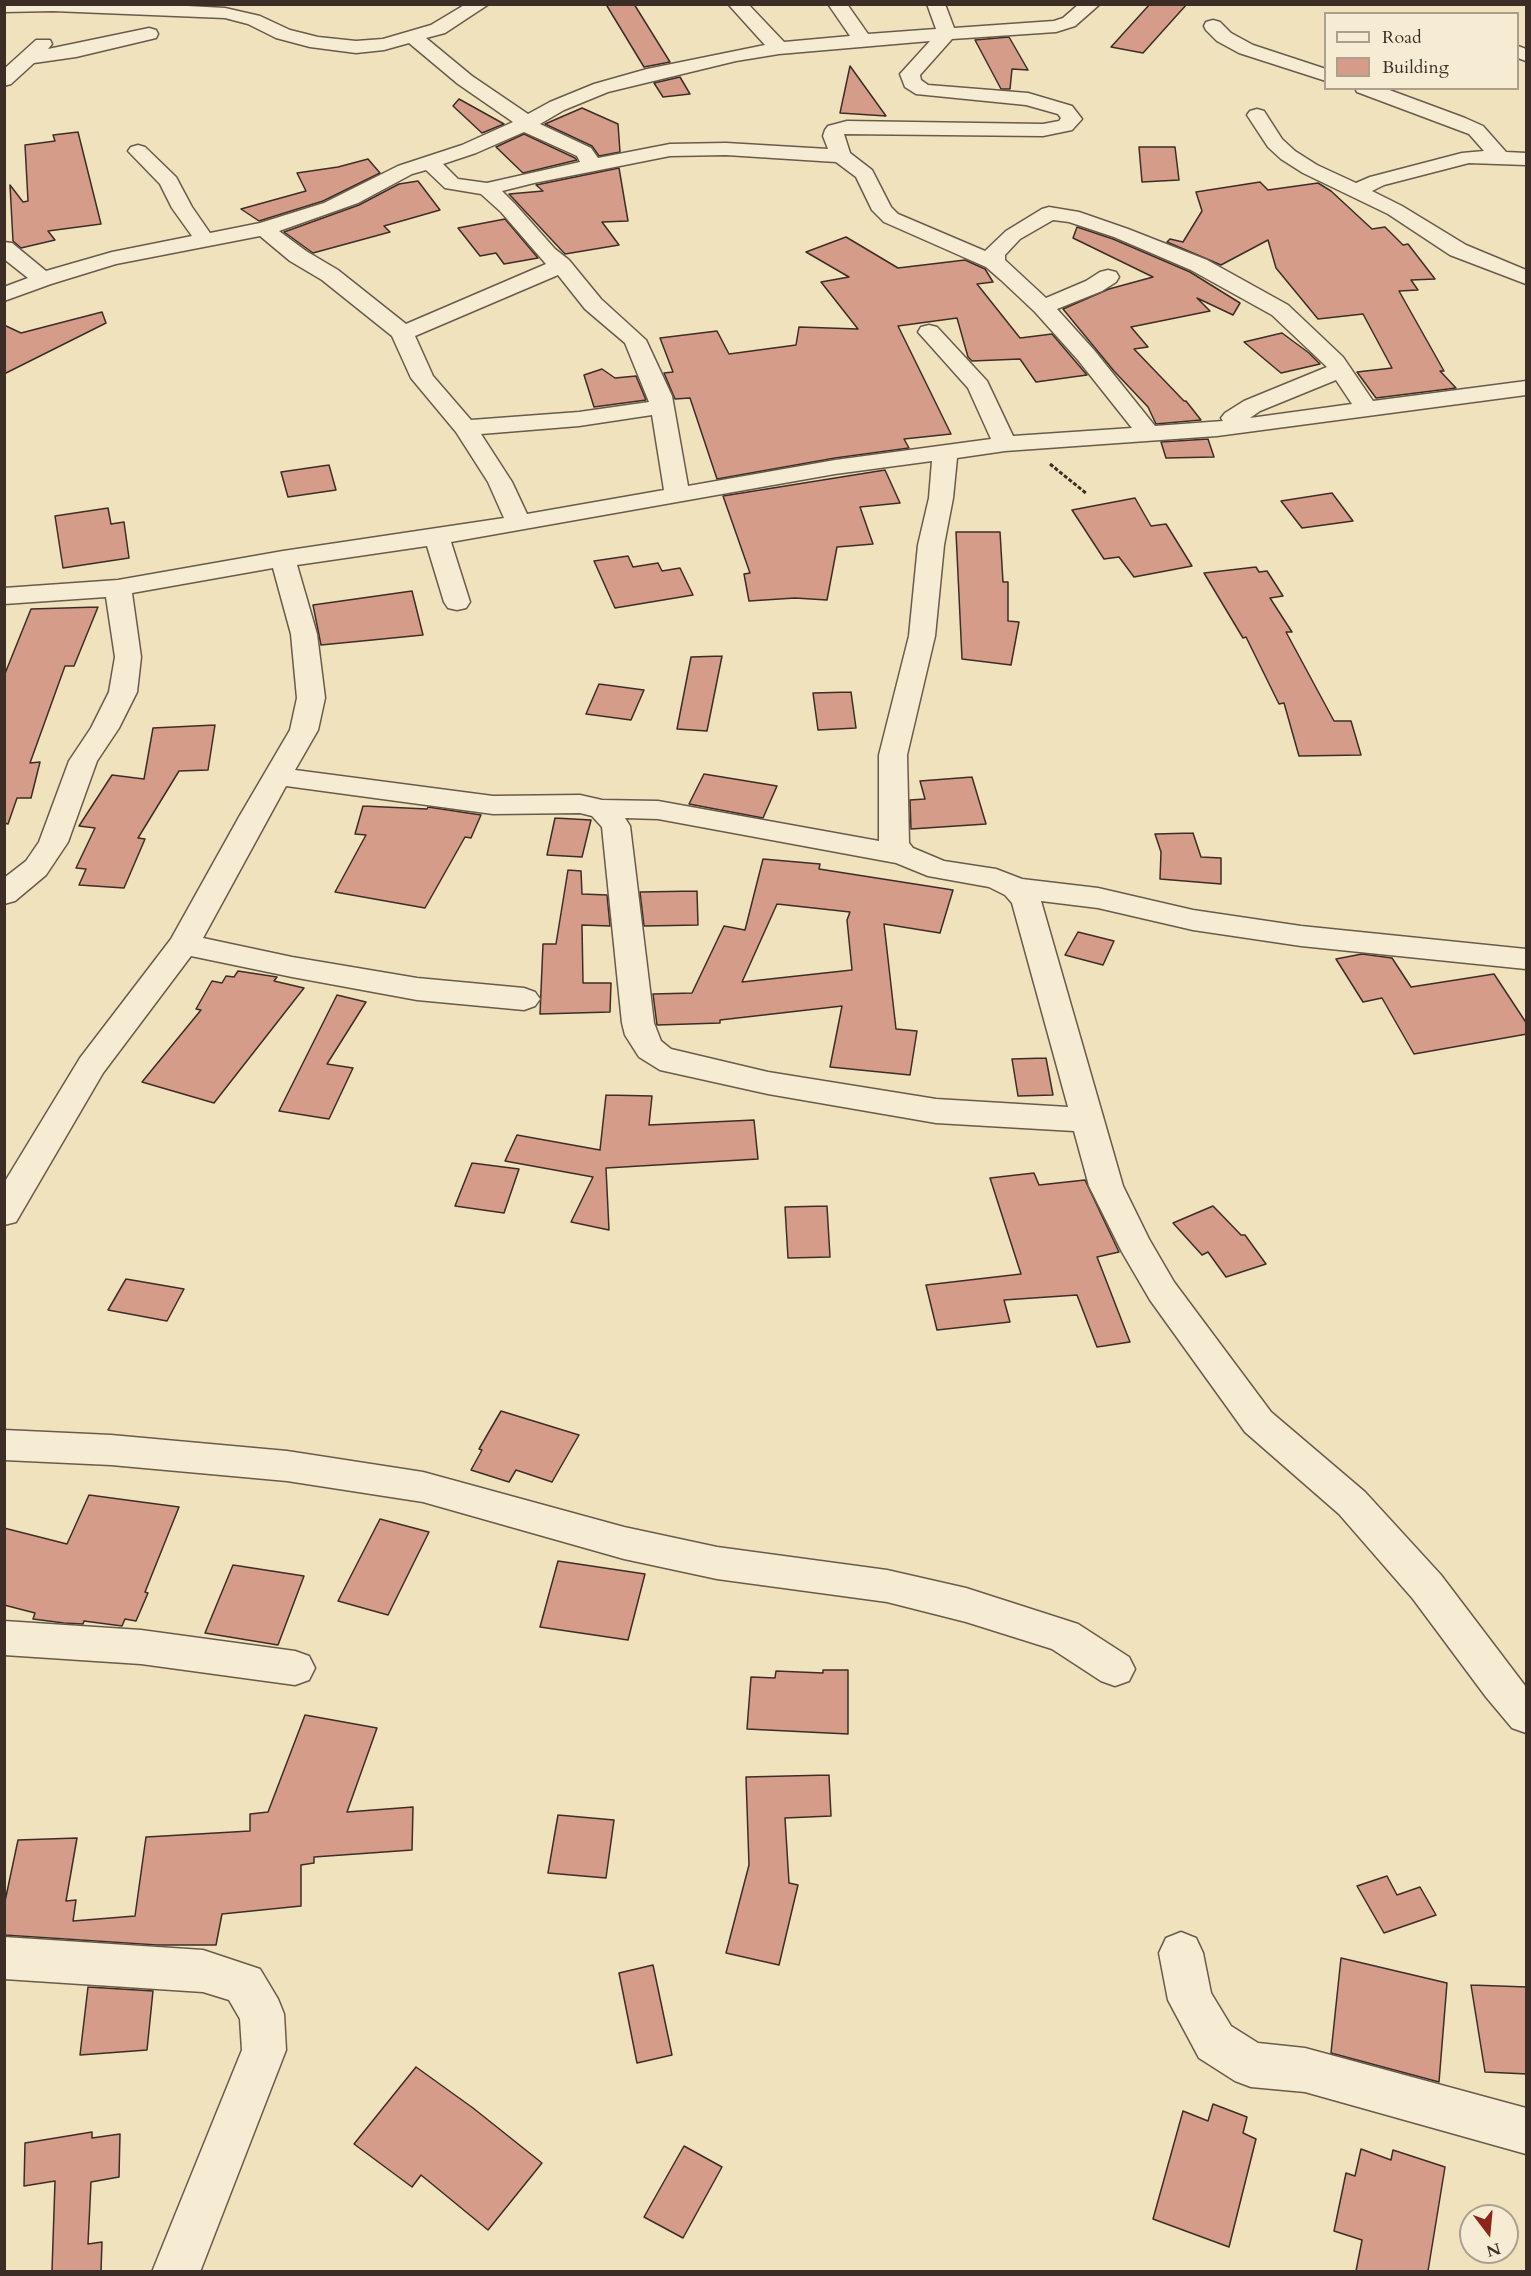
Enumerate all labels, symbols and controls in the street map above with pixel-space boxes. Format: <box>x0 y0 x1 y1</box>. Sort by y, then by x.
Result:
legend <box>1324 12 1519 90</box>
text: Road <box>1382 25 1422 50</box>
text: Building <box>1382 55 1449 80</box>
north arrow <box>1459 2204 1519 2264</box>
text: N <box>1484 2237 1503 2262</box>

